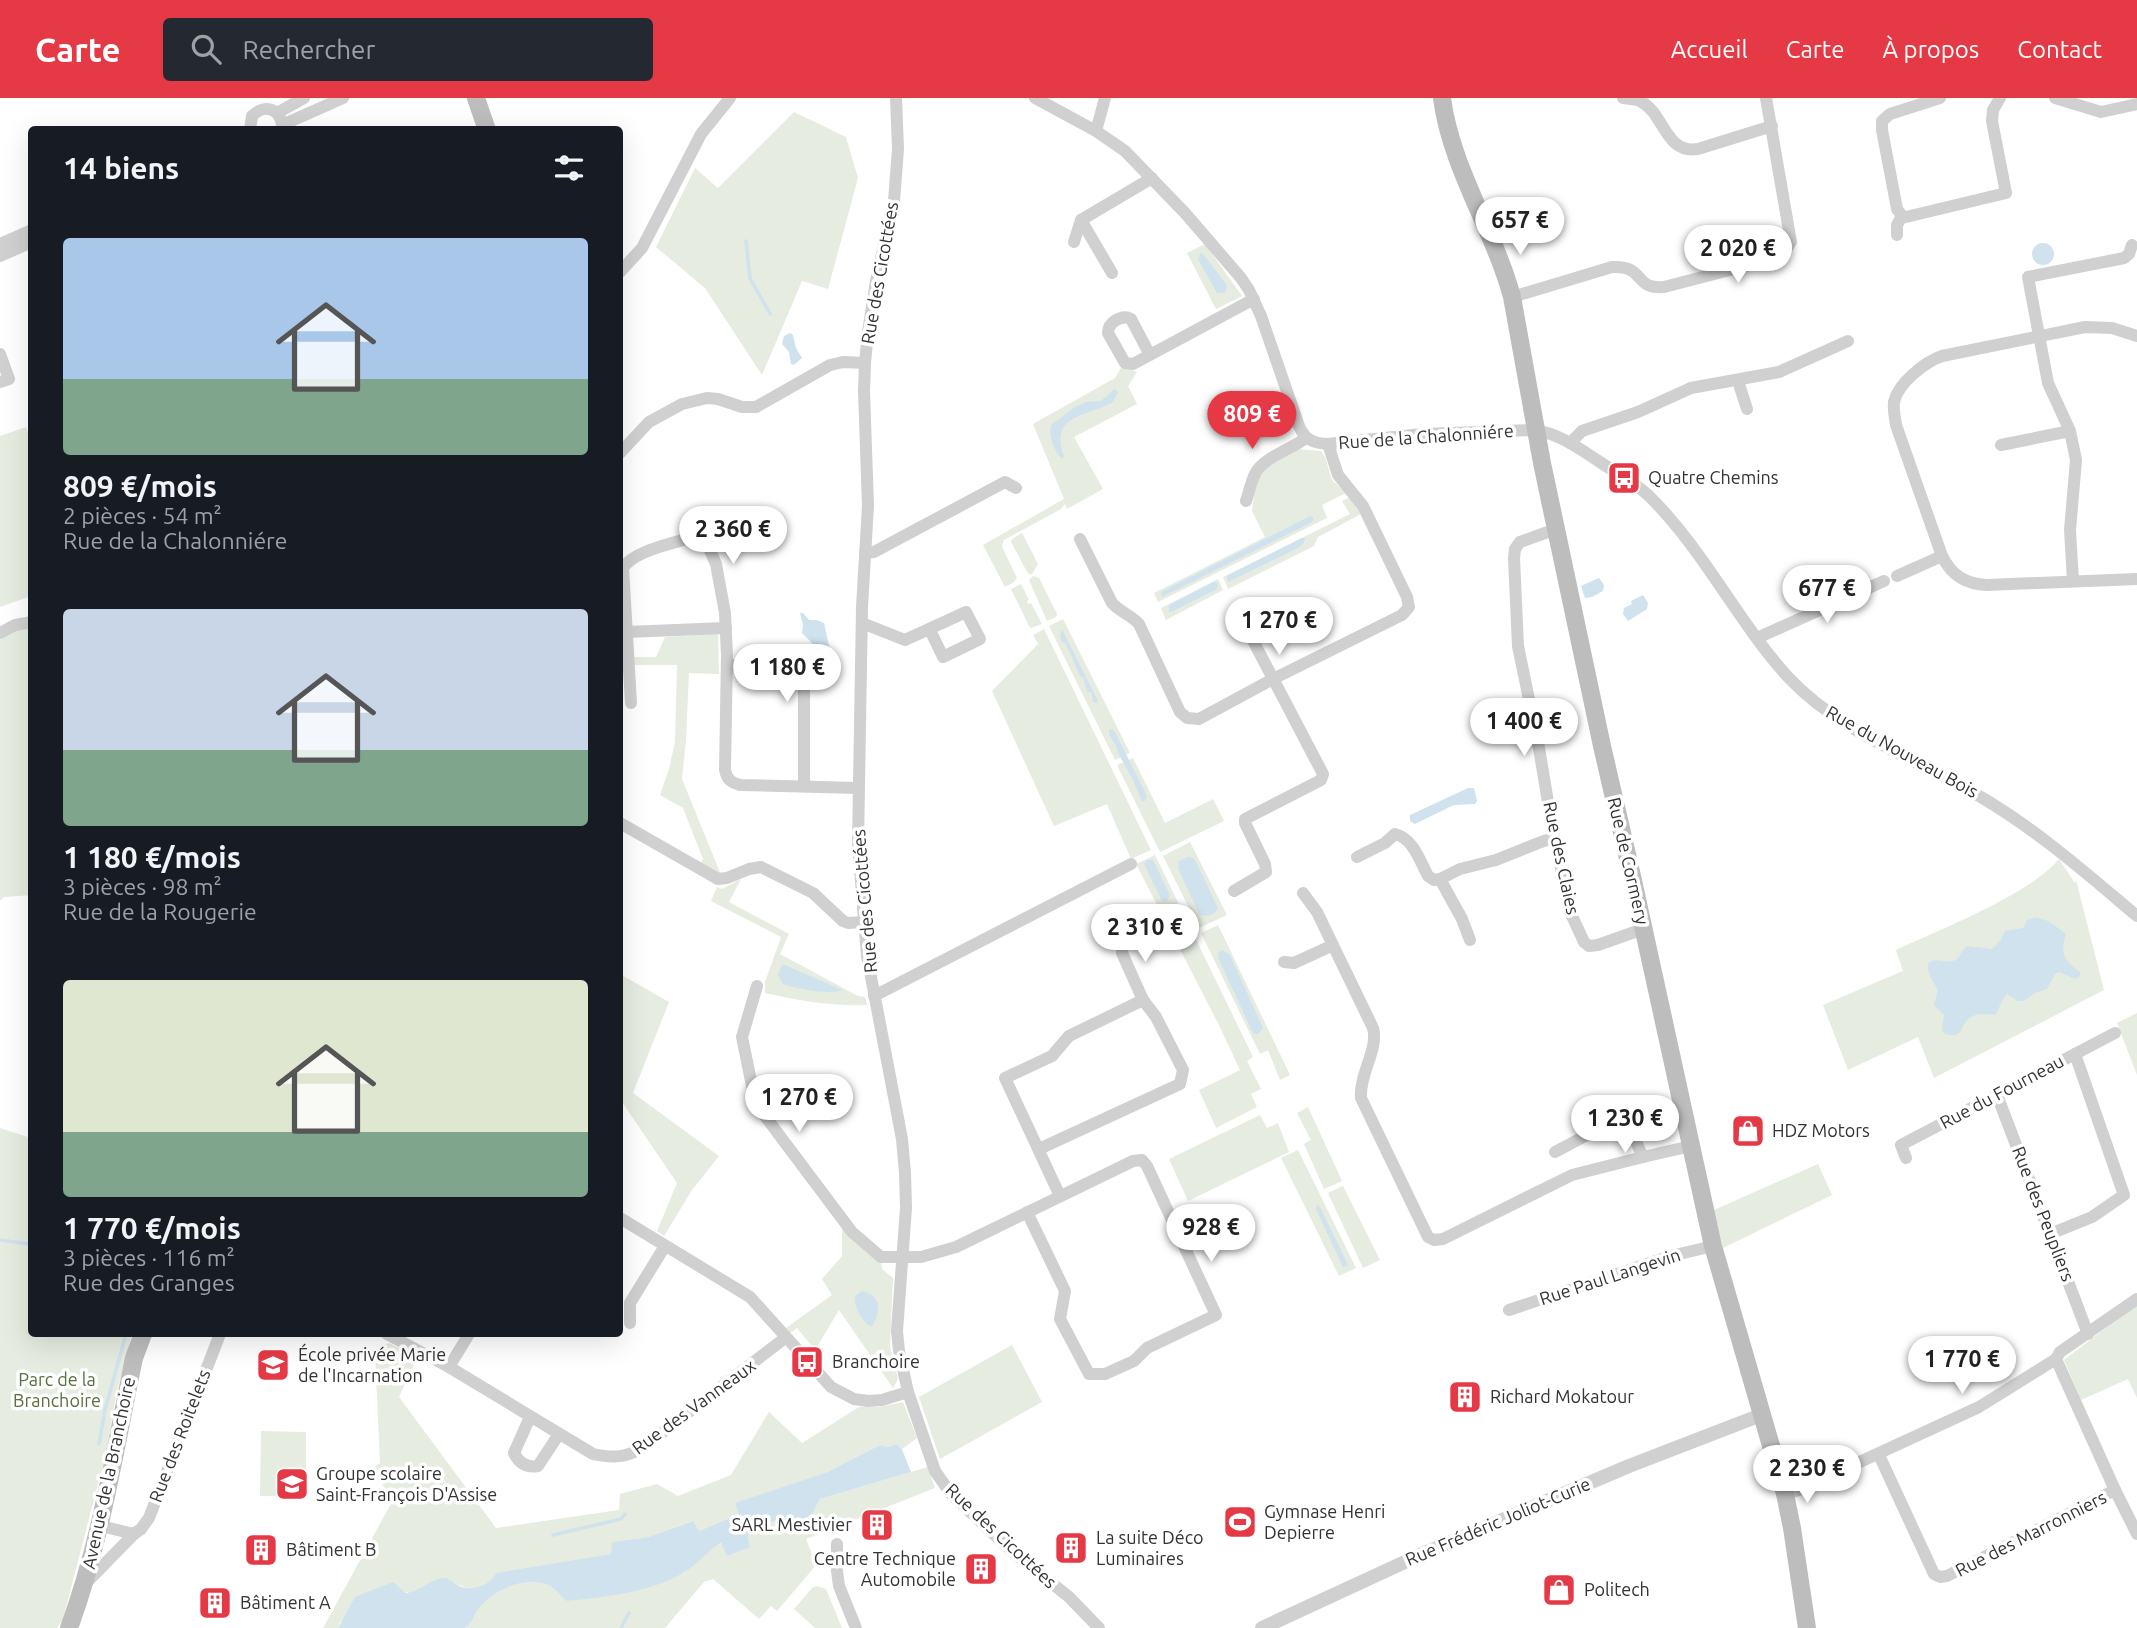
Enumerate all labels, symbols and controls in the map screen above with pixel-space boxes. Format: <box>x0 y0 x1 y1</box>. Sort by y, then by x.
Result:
search box <box>163 18 653 81</box>
icon: search <box>187 30 225 68</box>
text: Carte <box>35 31 121 68</box>
text: Rechercher <box>243 35 375 64</box>
text: Accueil <box>1671 36 1748 63</box>
text: Carte <box>1786 36 1845 63</box>
text: À propos <box>1883 36 1979 63</box>
text: Contact <box>2017 36 2102 63</box>
icon: filters <box>550 149 588 187</box>
text: 14 biens <box>63 151 179 185</box>
pin: 657 € <box>1471 198 1569 257</box>
street label: Rue des Cicottées <box>857 200 901 345</box>
text: 657 € <box>1491 207 1549 232</box>
pin: 2 020 € <box>1673 226 1803 285</box>
text: 2 020 € <box>1700 235 1776 260</box>
icon: home <box>263 284 389 410</box>
pin: 809 € <box>1203 392 1301 451</box>
text: 809 € <box>1223 401 1281 426</box>
street label: Rue de la Chalonniére <box>1338 420 1514 452</box>
bus stop icon: Quatre Chemins <box>1605 459 1643 497</box>
place label: Quatre Chemins <box>1648 467 1779 488</box>
text: 809 €/mois <box>63 469 217 503</box>
text: 2 pièces · 54 m² <box>63 503 222 528</box>
pin: 2 360 € <box>668 506 798 566</box>
text: 2 360 € <box>695 516 771 541</box>
text: Rue de la Chalonniére <box>63 528 287 553</box>
pin: 677 € <box>1778 566 1876 625</box>
text: 677 € <box>1798 575 1856 600</box>
pin: 1 270 € <box>1214 598 1344 657</box>
text: 1 270 € <box>1241 607 1317 632</box>
pin: 1 180 € <box>722 644 852 704</box>
text: 1 180 € <box>749 654 825 679</box>
icon: home <box>263 655 389 781</box>
pin: 1 400 € <box>1459 698 1589 758</box>
street label: Rue du Nouveau Bois <box>1823 701 1982 801</box>
text: 1 400 € <box>1486 708 1562 733</box>
street label: Rue de Cormery <box>1605 795 1653 927</box>
street label: Rue des Claies <box>1540 799 1584 916</box>
street label: Rue des Cicottées <box>848 828 880 974</box>
text: 1 180 €/mois <box>63 840 241 874</box>
text: 3 pièces · 98 m² <box>63 874 222 899</box>
text: Rue de la Rougerie <box>63 899 257 924</box>
pin: 2 310 € <box>1080 904 1210 964</box>
text: 2 310 € <box>1107 914 1183 939</box>
icon: home <box>263 1026 389 1152</box>
street label: Rue du Fourneau <box>1936 1050 2067 1132</box>
pin: 1 270 € <box>734 1074 864 1134</box>
text: 1 270 € <box>761 1084 837 1109</box>
pin: 1 230 € <box>1560 1096 1690 1155</box>
text: 1 230 € <box>1587 1105 1663 1130</box>
shop icon: HDZ Motors <box>1729 1112 1767 1150</box>
place label: HDZ Motors <box>1772 1120 1870 1140</box>
street label: Rue des Peupliers <box>2009 1143 2079 1284</box>
pin: 928 € <box>1162 1204 1260 1264</box>
text: 1 770 €/mois <box>63 1211 241 1245</box>
text: 928 € <box>1182 1214 1240 1239</box>
street label: Rue Paul Langevin <box>1537 1244 1683 1308</box>
text: 3 pièces · 116 m² <box>63 1245 235 1270</box>
text: Rue des Granges <box>63 1270 235 1295</box>
pin: 1 770 € <box>1897 1336 2027 1396</box>
place label: École privée Marie de l'Incarnation <box>298 1343 446 1385</box>
bus stop icon: Branchoire <box>788 1343 826 1381</box>
school or university icon: École privée Marie de l'Incarnation <box>254 1346 292 1384</box>
text: 1 770 € <box>1924 1346 2000 1371</box>
place label: Branchoire <box>832 1351 920 1371</box>
street label: Rue des Vanneaux <box>628 1355 759 1458</box>
street label: Rue des Roitelets <box>145 1366 214 1505</box>
park label: Parc de la Branchoire <box>13 1369 101 1410</box>
street label: Avenue de la Branchoire <box>78 1375 138 1571</box>
building icon: Richard Mokatour <box>1446 1378 1484 1416</box>
place label: Richard Mokatour <box>1490 1386 1634 1406</box>
pin: 2 230 € <box>1742 1446 1872 1505</box>
text: 2 230 € <box>1769 1455 1845 1480</box>
place label: Groupe scolaire Saint-François D'Assise <box>316 1463 497 1504</box>
school or university icon: Groupe scolaire Saint-François D'Assise <box>273 1465 311 1503</box>
street label: Rue Frédéric Joliot-Curie <box>1402 1473 1593 1569</box>
street label: Rue des Cicottées <box>942 1479 1061 1592</box>
street label: Rue des Marronniers <box>1952 1486 2109 1580</box>
place label: Gymnase Henri Depierre <box>1264 1501 1385 1542</box>
sports icon: Gymnase Henri Depierre <box>1221 1503 1259 1541</box>
building icon: SARL Mestivier <box>858 1506 896 1544</box>
place label: SARL Mestivier <box>732 1514 852 1534</box>
place label: La suite Déco Luminaires <box>1096 1527 1204 1568</box>
building icon: La suite Déco Luminaires <box>1052 1529 1090 1567</box>
building icon: Bâtiment B <box>242 1531 280 1569</box>
place label: Bâtiment B <box>286 1539 377 1559</box>
place label: Centre Technique Automobile <box>814 1548 956 1589</box>
building icon: Centre Technique Automobile <box>962 1550 1000 1588</box>
shop icon: Politech <box>1540 1571 1578 1609</box>
place label: Politech <box>1584 1579 1650 1599</box>
building icon: Bâtiment A <box>196 1584 234 1622</box>
place label: Bâtiment A <box>240 1592 331 1612</box>

